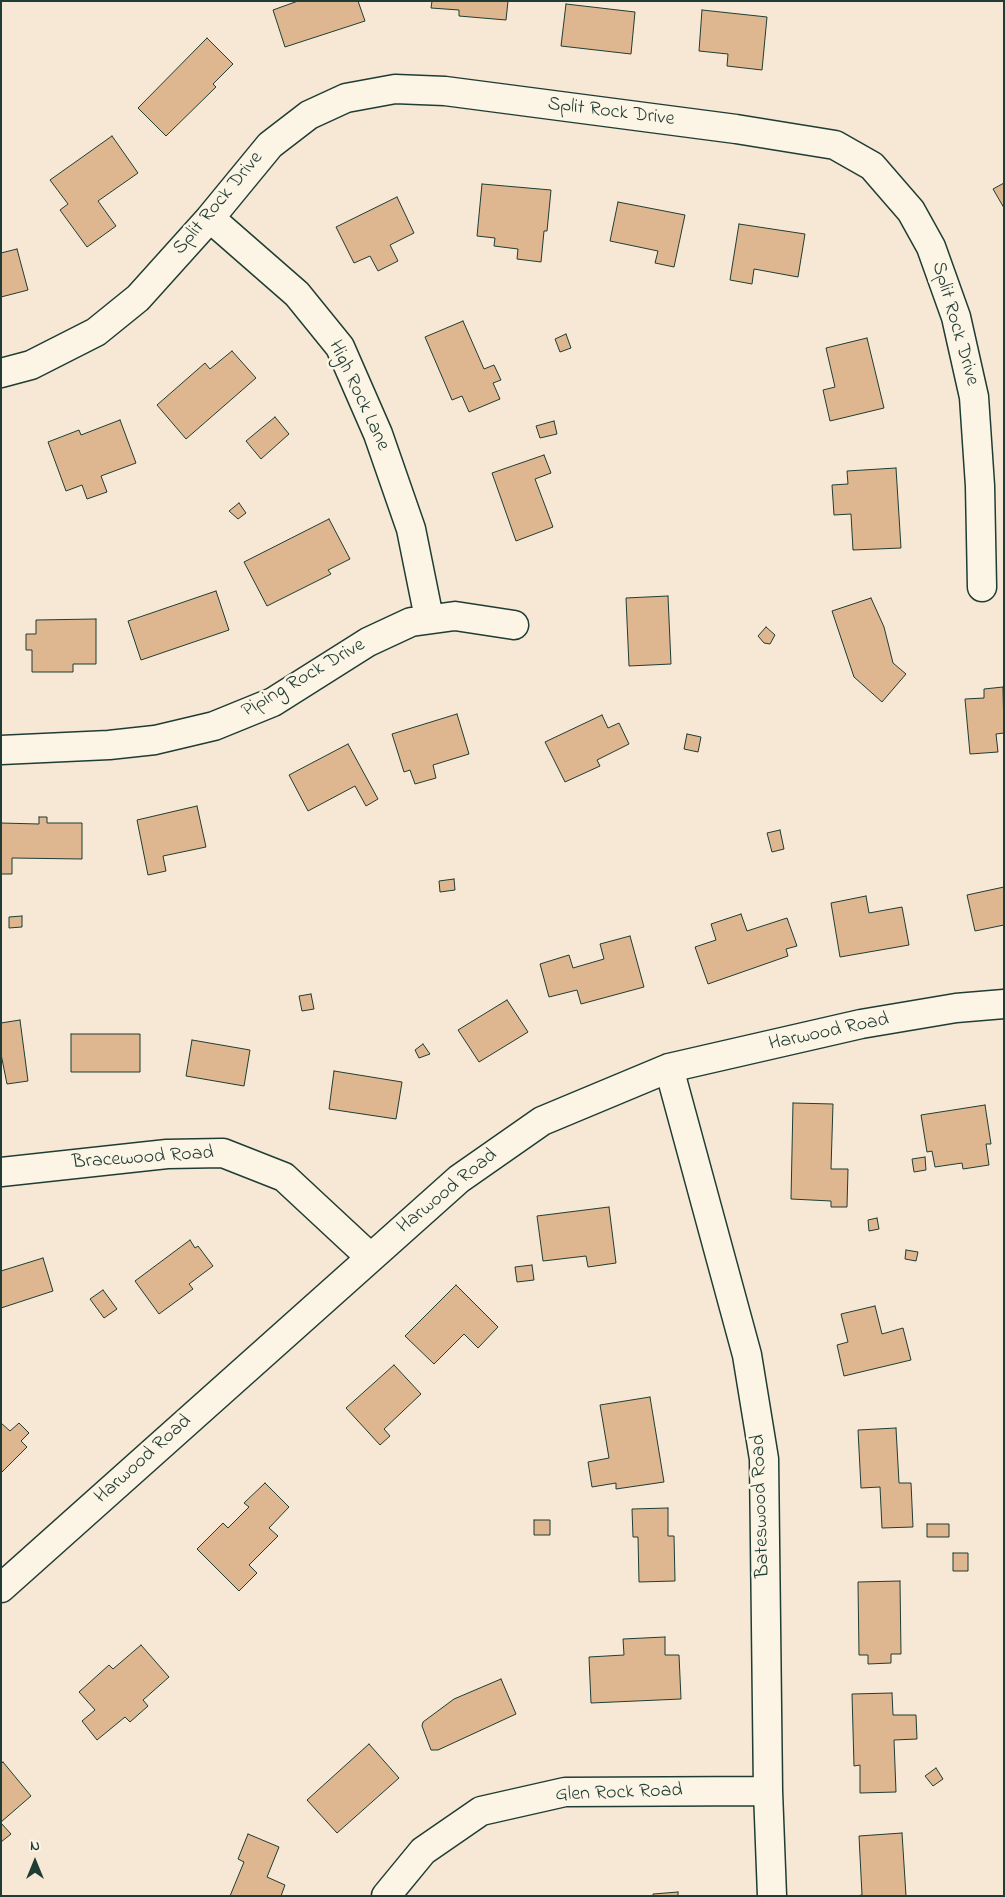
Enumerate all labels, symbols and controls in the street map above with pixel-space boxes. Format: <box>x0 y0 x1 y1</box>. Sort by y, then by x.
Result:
street label: Split Rock Drive <box>546 93 676 133</box>
street label: Split Rock Drive <box>169 147 269 261</box>
street label: Split Rock Drive <box>925 259 983 389</box>
street label: High Rock Lane <box>322 337 394 455</box>
street label: Piping Rock Drive <box>238 634 370 724</box>
street label: Harwood Road <box>767 1009 891 1057</box>
street label: Bracewood Road <box>71 1142 215 1176</box>
street label: Harwood Road <box>393 1144 503 1240</box>
street label: Harwood Road <box>91 1410 197 1510</box>
street label: Bateswood Road <box>748 1434 776 1578</box>
street label: Glen Rock Road <box>555 1780 683 1808</box>
text: N <box>30 1836 40 1857</box>
north arrow <box>10 1837 60 1887</box>

